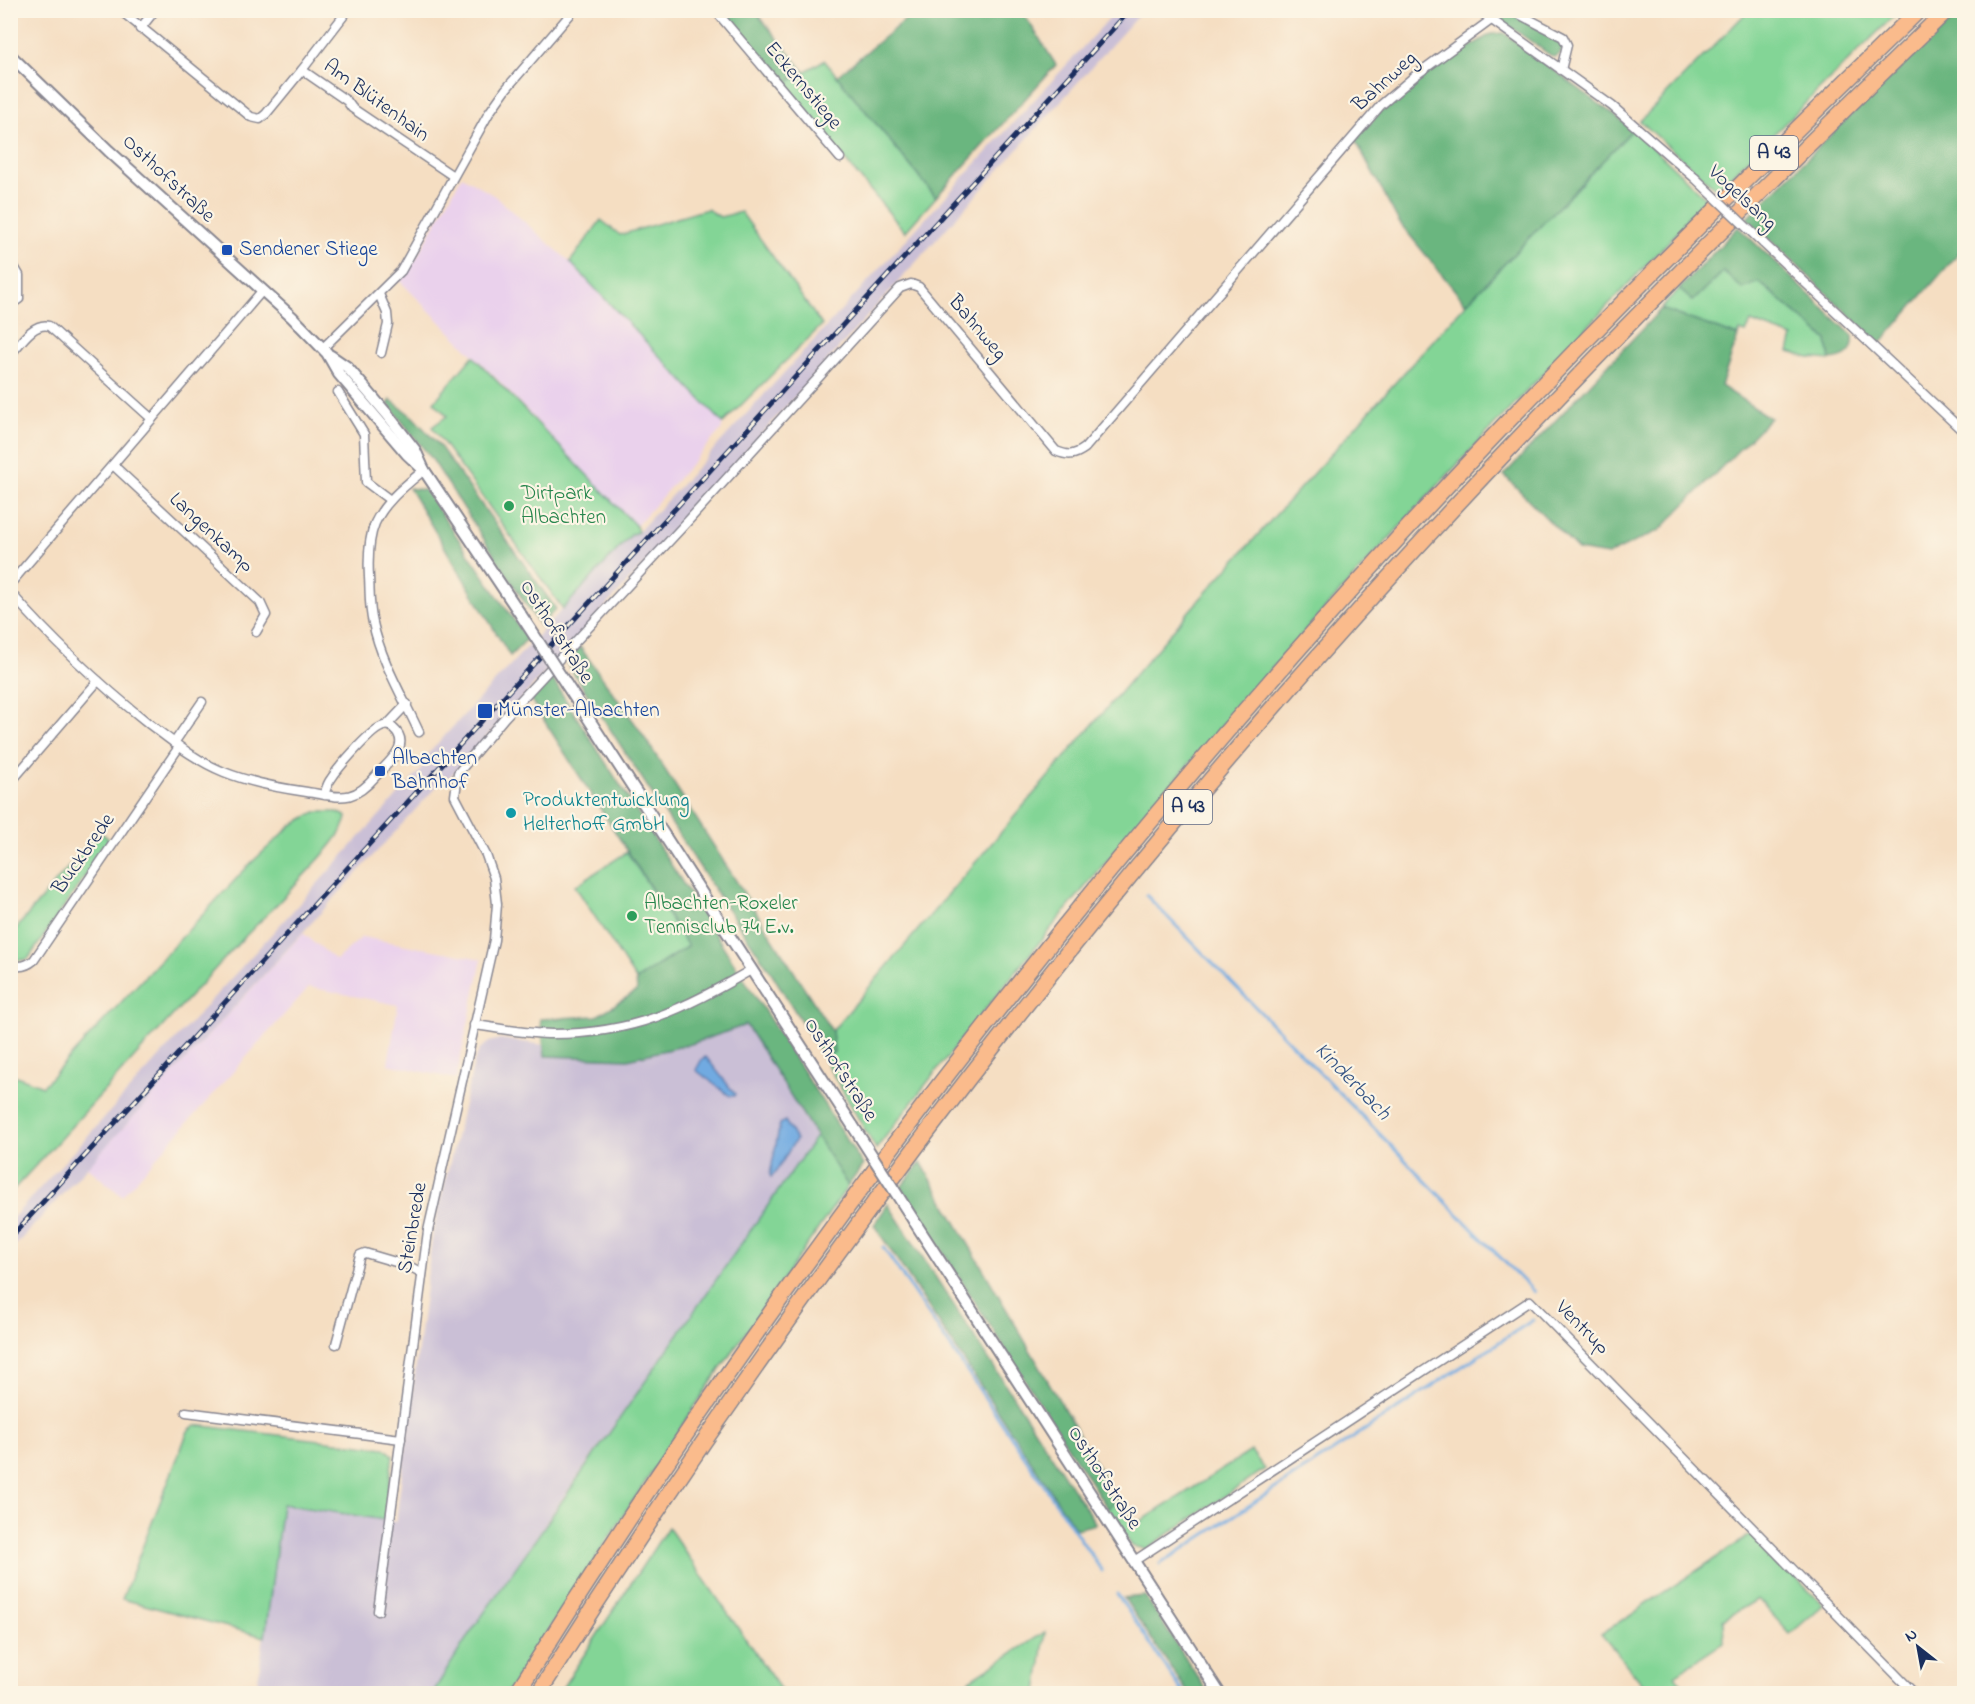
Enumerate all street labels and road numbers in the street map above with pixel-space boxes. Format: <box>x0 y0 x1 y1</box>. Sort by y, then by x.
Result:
street label: Eckernstiege <box>755 35 849 138</box>
street label: Bahnweg <box>1345 45 1426 122</box>
street label: Am Blütenhain <box>317 52 435 150</box>
street label: Osthofstraße <box>115 128 222 231</box>
road number: A 43 <box>1750 136 1798 170</box>
street label: Vogelsang <box>1699 157 1783 239</box>
street label: Bahnweg <box>938 288 1014 369</box>
street label: Langenkamp <box>160 486 260 582</box>
street label: Osthofstraße <box>511 574 601 690</box>
road number: A 43 <box>1164 790 1212 824</box>
street label: Buckbrede <box>45 807 123 901</box>
street label: Osthofstraße <box>795 1012 885 1128</box>
street label: Steinbrede <box>390 1179 436 1276</box>
street label: Ventrup <box>1547 1293 1616 1362</box>
street label: Osthofstraße <box>1059 1420 1149 1536</box>

